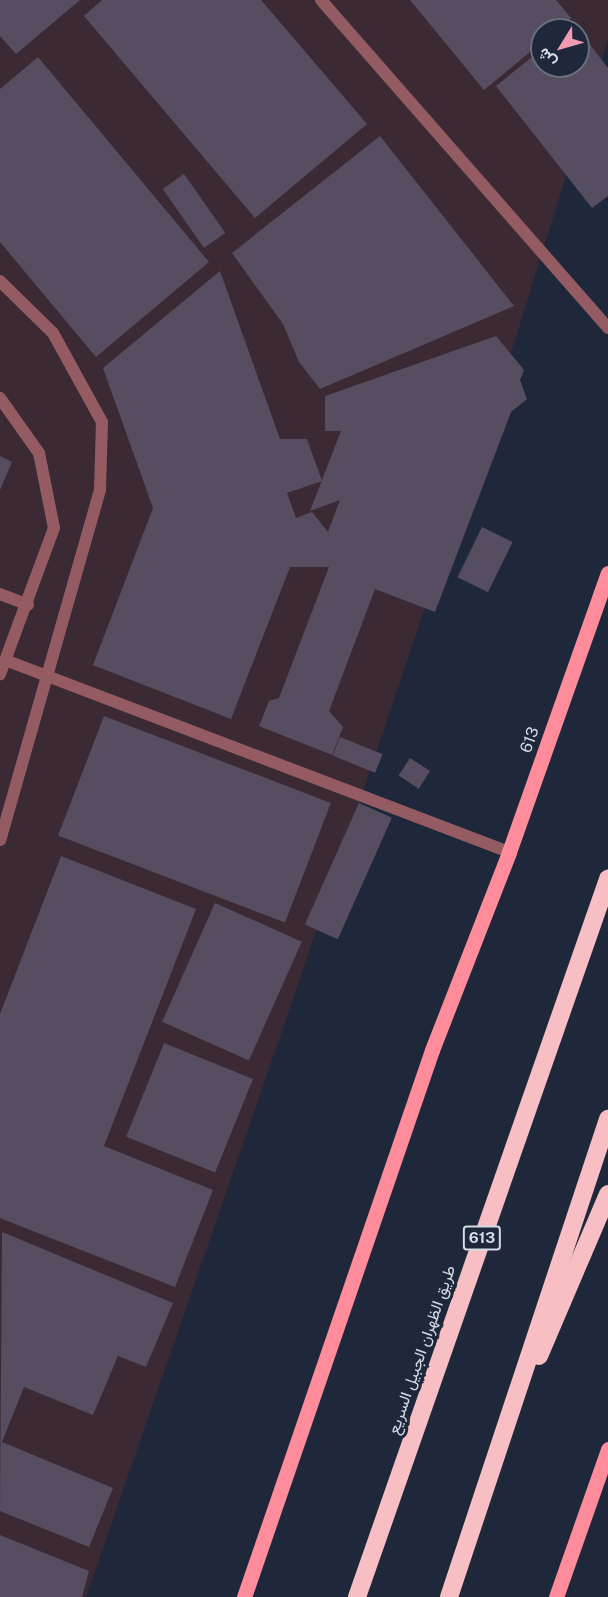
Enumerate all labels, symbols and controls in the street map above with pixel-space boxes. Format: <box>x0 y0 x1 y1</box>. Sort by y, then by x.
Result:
north arrow <box>530 18 590 78</box>
text: ش <box>533 45 560 71</box>
street label: 613 <box>516 724 544 756</box>
road number: 613 <box>462 1226 502 1250</box>
street label: طريق الظهران الجبيل السريع <box>384 1263 460 1437</box>

